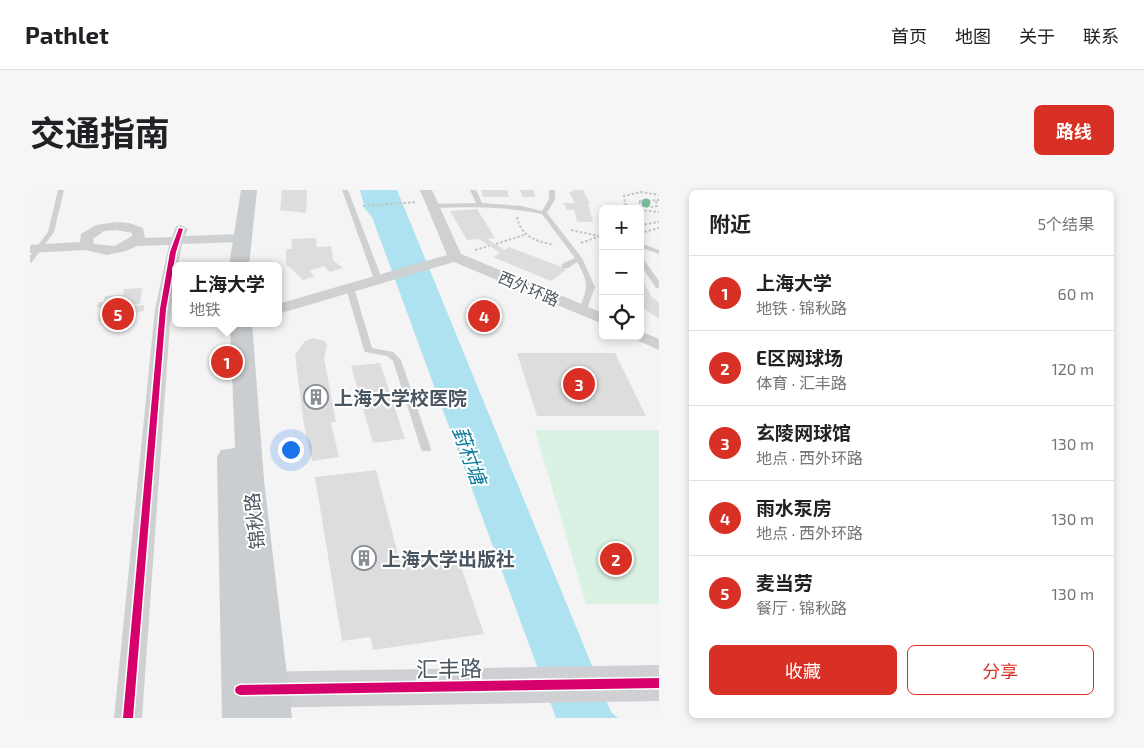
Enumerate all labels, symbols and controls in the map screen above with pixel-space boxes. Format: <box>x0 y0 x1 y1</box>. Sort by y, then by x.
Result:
text: Pathlet <box>25 20 109 49</box>
text: 首页 <box>891 25 927 47</box>
text: 地图 <box>955 25 991 47</box>
text: 关于 <box>1019 25 1055 47</box>
text: 联系 <box>1083 25 1119 47</box>
button: 路线 <box>1034 105 1114 155</box>
text: 交通指南 <box>30 111 170 153</box>
map controls <box>599 205 644 340</box>
button: + <box>599 205 644 250</box>
text: 附近 <box>709 211 751 236</box>
text: 5个结果 <box>1037 214 1094 233</box>
button: − <box>599 250 644 295</box>
popup <box>172 262 282 327</box>
street label: 西外环路 <box>496 267 562 309</box>
text: 上海大学 <box>756 271 832 294</box>
text: 上海大学 <box>189 272 265 295</box>
text: 1 <box>722 284 728 303</box>
text: 60 m <box>1058 284 1094 303</box>
pin: 5 <box>102 295 134 333</box>
button: locate <box>599 295 644 340</box>
pin: 4 <box>468 297 500 335</box>
text: 地铁 · 锦秋路 <box>756 298 847 317</box>
text: 地铁 <box>189 299 221 318</box>
pin: 1 <box>211 343 243 381</box>
text: E区网球场 <box>756 346 843 369</box>
text: 2 <box>720 359 730 378</box>
text: 120 m <box>1051 359 1094 378</box>
pin: 3 <box>563 365 595 403</box>
text: 体育 · 汇丰路 <box>756 373 847 392</box>
building icon: 上海大学校医院 <box>303 384 329 410</box>
place label: 上海大学校医院 <box>334 386 467 409</box>
text: 玄陵网球馆 <box>756 421 851 444</box>
water label: 葑村塘 <box>448 423 493 490</box>
text: 3 <box>720 434 730 453</box>
text: 130 m <box>1052 434 1094 453</box>
your location <box>278 437 304 463</box>
text: 地点 · 西外环路 <box>756 448 863 467</box>
street label: 锦秋路 <box>240 491 268 551</box>
text: 雨水泵房 <box>756 496 832 519</box>
text: 4 <box>720 509 730 528</box>
text: 130 m <box>1052 509 1094 528</box>
text: 地点 · 西外环路 <box>756 523 863 542</box>
pin: 2 <box>600 540 632 578</box>
building icon: 上海大学出版社 <box>351 545 377 571</box>
place label: 上海大学出版社 <box>382 547 515 570</box>
text: 麦当劳 <box>756 571 813 594</box>
text: 5 <box>721 584 729 603</box>
text: 130 m <box>1052 584 1094 603</box>
text: 餐厅 · 锦秋路 <box>756 598 847 617</box>
button: 收藏 <box>709 645 897 695</box>
button: 分享 <box>907 645 1094 695</box>
street label: 汇丰路 <box>416 654 482 682</box>

